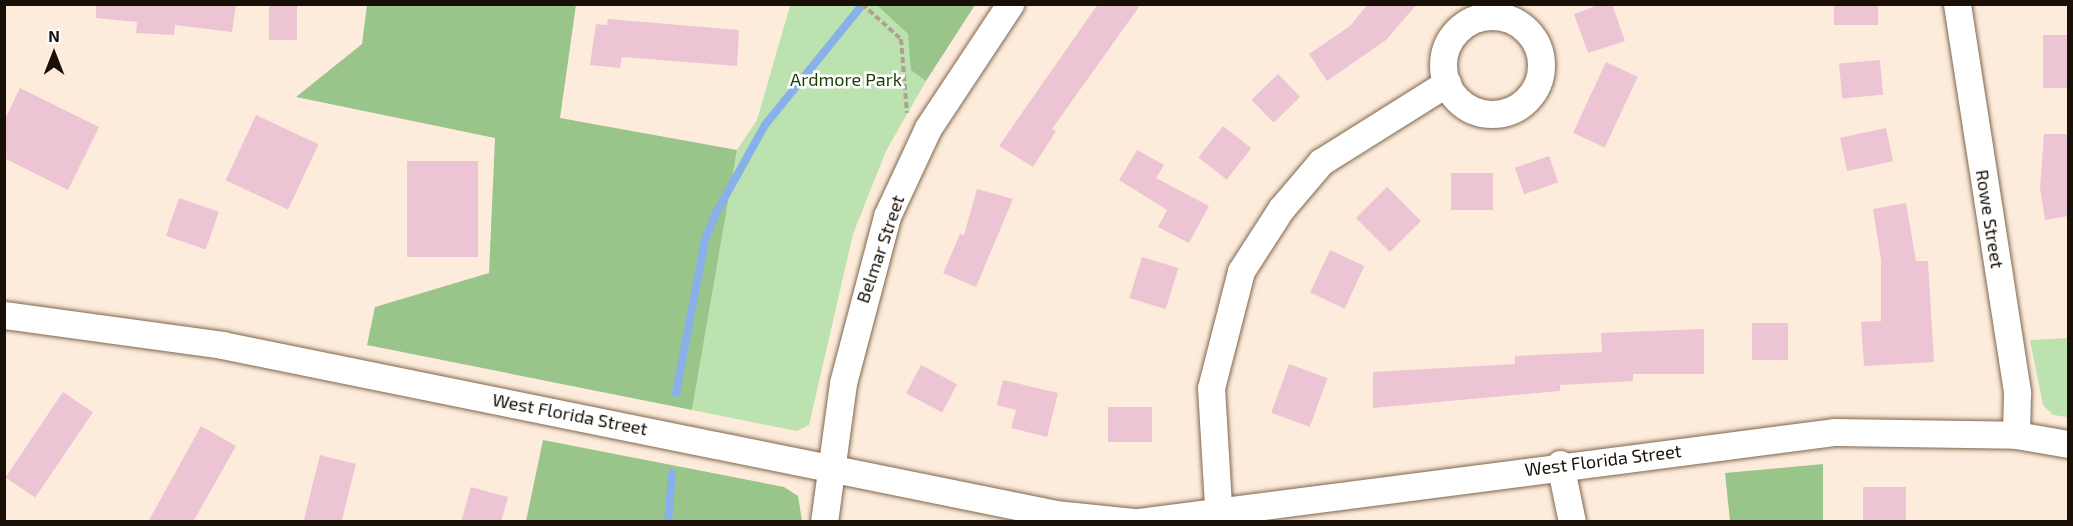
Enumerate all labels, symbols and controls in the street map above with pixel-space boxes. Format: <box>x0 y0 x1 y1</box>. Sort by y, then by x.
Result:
north arrow <box>24 24 84 84</box>
text: N <box>48 26 60 45</box>
park label: Ardmore Park <box>790 68 902 90</box>
street label: Rowe Street <box>1972 168 2008 270</box>
street label: Belmar Street <box>851 192 909 306</box>
street label: West Florida Street <box>491 388 649 440</box>
street label: West Florida Street <box>1523 440 1683 480</box>

